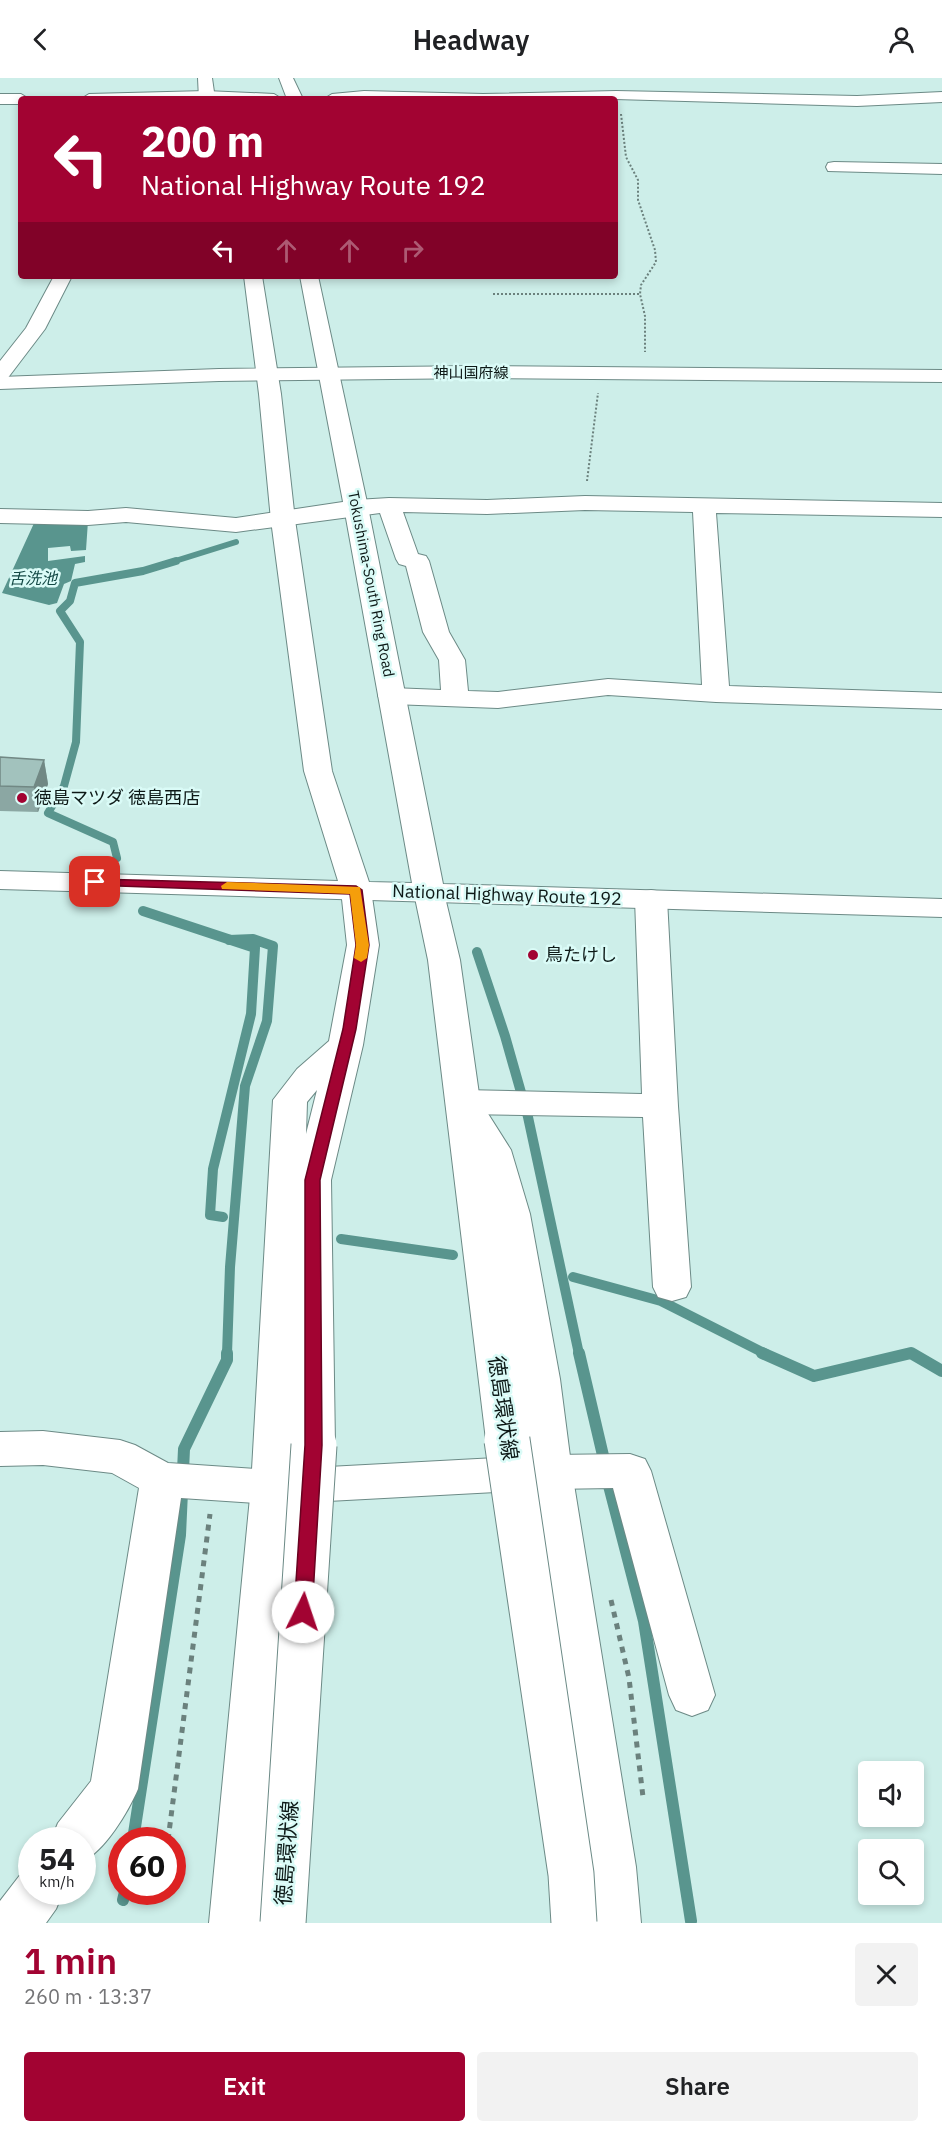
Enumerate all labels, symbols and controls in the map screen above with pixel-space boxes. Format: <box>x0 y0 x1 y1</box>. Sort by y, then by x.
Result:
text: Headway <box>413 22 529 57</box>
icon: back <box>24 23 57 56</box>
icon: person <box>885 23 918 56</box>
text: 200 m <box>141 114 264 169</box>
icon: left <box>42 120 120 198</box>
text: National Highway Route 192 <box>141 167 486 202</box>
icon: left <box>207 234 240 267</box>
icon: ahead <box>270 234 303 267</box>
icon: ahead <box>333 234 366 267</box>
icon: right <box>396 234 429 267</box>
street label: 神山国府線 <box>433 363 509 382</box>
street label: Tokushima-South Ring Road <box>344 489 399 679</box>
water label: 舌洗池 <box>9 568 59 588</box>
place label: 徳島マツダ 徳島西店 <box>34 786 200 809</box>
marker: 徳島マツダ 徳島西店 <box>15 791 29 805</box>
pin <box>69 856 120 907</box>
icon: arrive <box>78 865 111 898</box>
street label: National Highway Route 192 <box>392 879 622 910</box>
place label: 鳥たけし <box>545 943 617 966</box>
marker: 鳥たけし <box>526 948 540 962</box>
street label: 徳島環状線 <box>483 1354 525 1462</box>
position arrow <box>271 1580 335 1644</box>
map controls <box>858 1761 924 1905</box>
button: sound <box>858 1761 924 1827</box>
street label: 徳島環状線 <box>268 1800 304 1906</box>
speed limit sign: 60 <box>108 1827 186 1905</box>
text: 54 <box>39 1839 75 1878</box>
button: search <box>858 1839 924 1905</box>
text: km/h <box>39 1872 75 1891</box>
text: 1 min <box>24 1937 117 1984</box>
button: close <box>855 1943 918 2006</box>
text: 260 m · 13:37 <box>24 1983 152 2010</box>
button: Exit <box>24 2052 465 2121</box>
button: Share <box>477 2052 918 2121</box>

